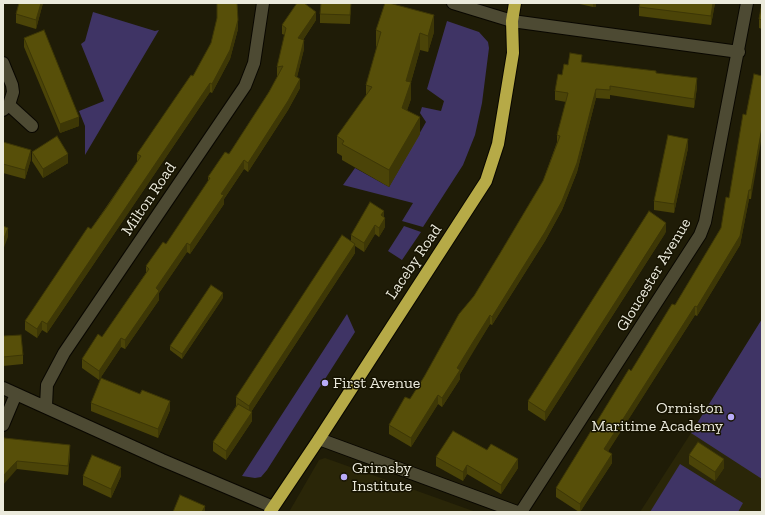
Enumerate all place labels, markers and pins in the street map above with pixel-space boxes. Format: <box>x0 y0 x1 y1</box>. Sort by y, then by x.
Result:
place label: First Avenue <box>333 373 420 393</box>
marker: First Avenue <box>320 378 330 388</box>
place label: Ormiston Maritime Academy <box>592 398 723 436</box>
marker: Ormiston Maritime Academy <box>726 412 736 422</box>
place label: Grimsby Institute <box>352 458 412 496</box>
marker: Grimsby Institute <box>339 472 349 482</box>

